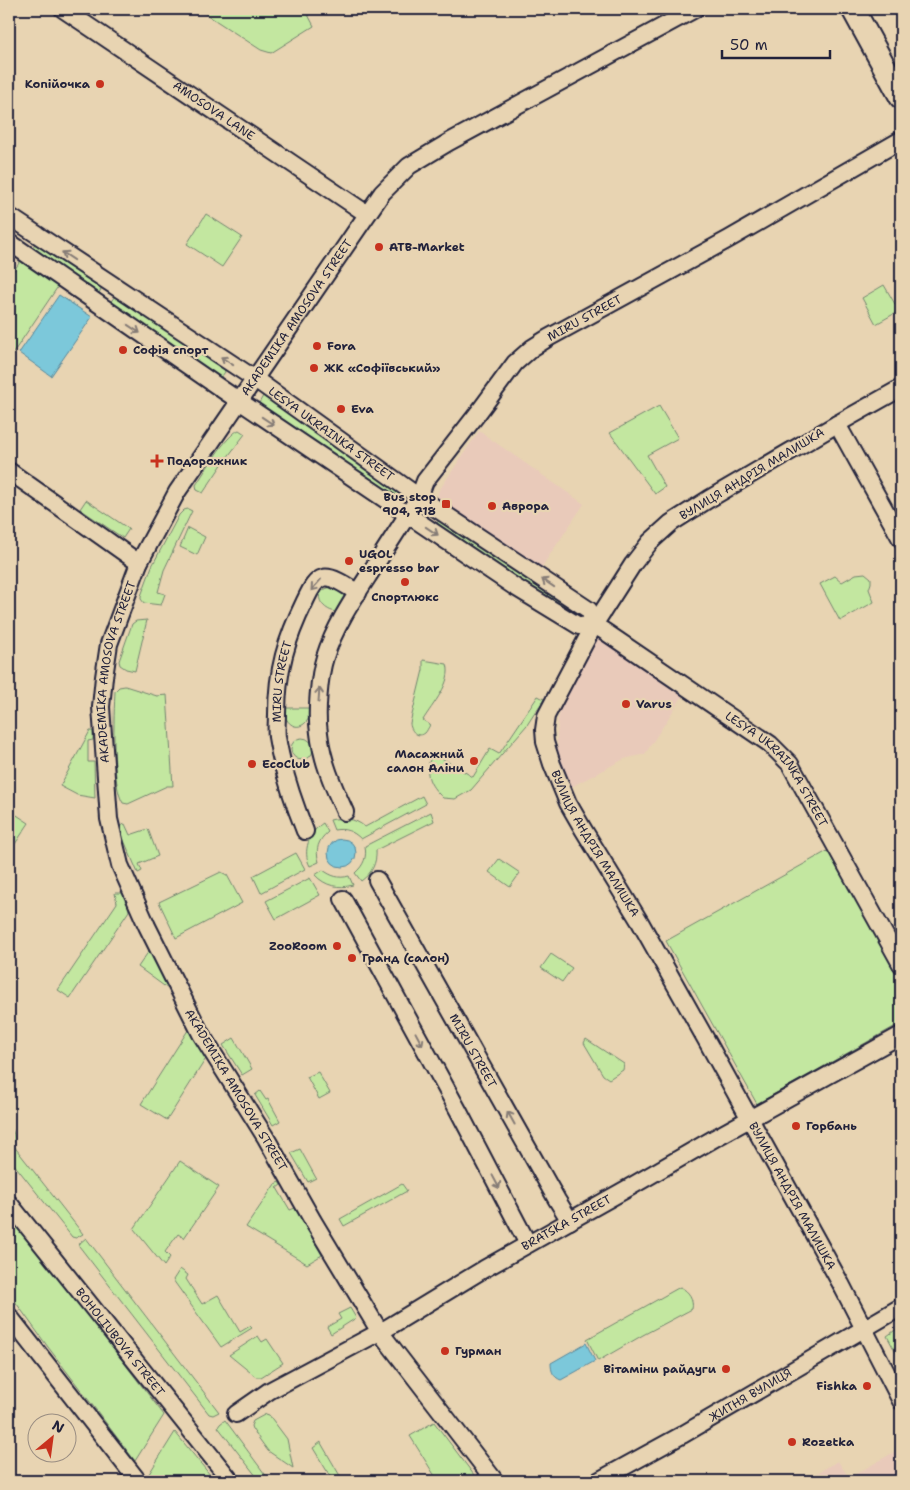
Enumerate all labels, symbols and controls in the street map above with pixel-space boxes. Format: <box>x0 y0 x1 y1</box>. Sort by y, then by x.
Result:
scale bar <box>722 28 830 60</box>
text: 50 m <box>730 35 768 55</box>
place label: Копійочка <box>25 76 91 92</box>
street label: AMOSOVA LANE <box>170 77 258 144</box>
marker: Копійочка <box>94 78 106 90</box>
street label: AKADEMIKA AMOSOVA STREET <box>237 236 356 399</box>
place label: ATB-Market <box>389 239 465 255</box>
marker: ATB-Market <box>373 241 385 253</box>
one-way arrow <box>61 250 75 261</box>
street label: MIRU STREET <box>545 291 625 345</box>
one-way arrow <box>127 324 141 334</box>
place label: Fora <box>327 338 356 354</box>
marker: Fora <box>311 340 323 352</box>
place label: Софія спорт <box>133 342 209 358</box>
marker: Софія спорт <box>117 344 129 356</box>
one-way arrow <box>220 356 234 367</box>
place label: ЖК «Софіївський» <box>324 360 440 376</box>
marker: ЖК «Софіївський» <box>308 362 320 374</box>
street label: LESYA UKRAINKA STREET <box>265 383 398 485</box>
place label: Eva <box>351 401 374 417</box>
marker: Eva <box>335 403 347 415</box>
one-way arrow <box>261 416 275 426</box>
street label: ВУЛИЦЯ АНДРІЯ МАЛИШКА <box>677 424 828 524</box>
place label: Подорожник <box>167 453 248 469</box>
marker: Подорожник <box>151 455 163 467</box>
place label: Bus stop 904, 718 <box>382 489 436 519</box>
marker: Bus stop 904, 718 <box>440 498 452 510</box>
place label: Аврора <box>502 498 550 514</box>
marker: Аврора <box>486 500 498 512</box>
one-way arrow <box>425 526 439 536</box>
place label: UGOL espresso bar <box>359 546 440 576</box>
marker: UGOL espresso bar <box>343 555 355 567</box>
marker: Спортлюкс <box>399 576 411 588</box>
street label: AKADEMIKA AMOSOVA STREET <box>93 578 140 764</box>
one-way arrow <box>541 578 555 588</box>
one-way arrow <box>310 579 322 592</box>
place label: Спортлюкс <box>371 589 439 605</box>
street label: MIRU STREET <box>269 638 296 723</box>
one-way arrow <box>315 687 324 703</box>
place label: Varus <box>636 696 672 712</box>
marker: Varus <box>620 698 632 710</box>
street label: LESYA UKRAINKA STREET <box>722 708 832 830</box>
place label: Масажний салон Аліни <box>387 746 465 776</box>
marker: Масажний салон Аліни <box>468 755 480 767</box>
place label: EcoClub <box>262 756 310 772</box>
marker: EcoClub <box>246 758 258 770</box>
street label: ВУЛИЦЯ АНДРІЯ МАЛИШКА <box>547 768 643 920</box>
place label: ZooRoom <box>269 938 327 954</box>
marker: ZooRoom <box>331 940 343 952</box>
place label: Гранд (салон) <box>362 950 450 966</box>
marker: Гранд (салон) <box>346 952 358 964</box>
street label: AKADEMIKA AMOSOVA STREET <box>181 1006 291 1174</box>
street label: MIRU STREET <box>446 1011 501 1091</box>
one-way arrow <box>415 1031 425 1045</box>
one-way arrow <box>506 1110 516 1125</box>
place label: Горбань <box>806 1118 857 1134</box>
street label: ВУЛИЦЯ АНДРІЯ МАЛИШКА <box>745 1119 840 1273</box>
marker: Горбань <box>790 1120 802 1132</box>
one-way arrow <box>492 1174 501 1189</box>
street label: BRATSKA STREET <box>519 1191 615 1254</box>
street label: BOHOLIUBOVA STREET <box>72 1285 169 1400</box>
place label: Гурман <box>455 1343 502 1359</box>
marker: Гурман <box>439 1345 451 1357</box>
place label: Вітаміни райдуги <box>603 1361 717 1377</box>
marker: Вітаміни райдуги <box>720 1363 732 1375</box>
street label: ЖИТНЯ ВУЛИЦЯ <box>706 1365 795 1425</box>
place label: Fishka <box>816 1378 858 1394</box>
marker: Fishka <box>861 1380 873 1392</box>
north arrow <box>28 1412 78 1462</box>
text: N <box>49 1416 68 1437</box>
place label: Rozetka <box>802 1434 855 1450</box>
marker: Rozetka <box>786 1436 798 1448</box>

